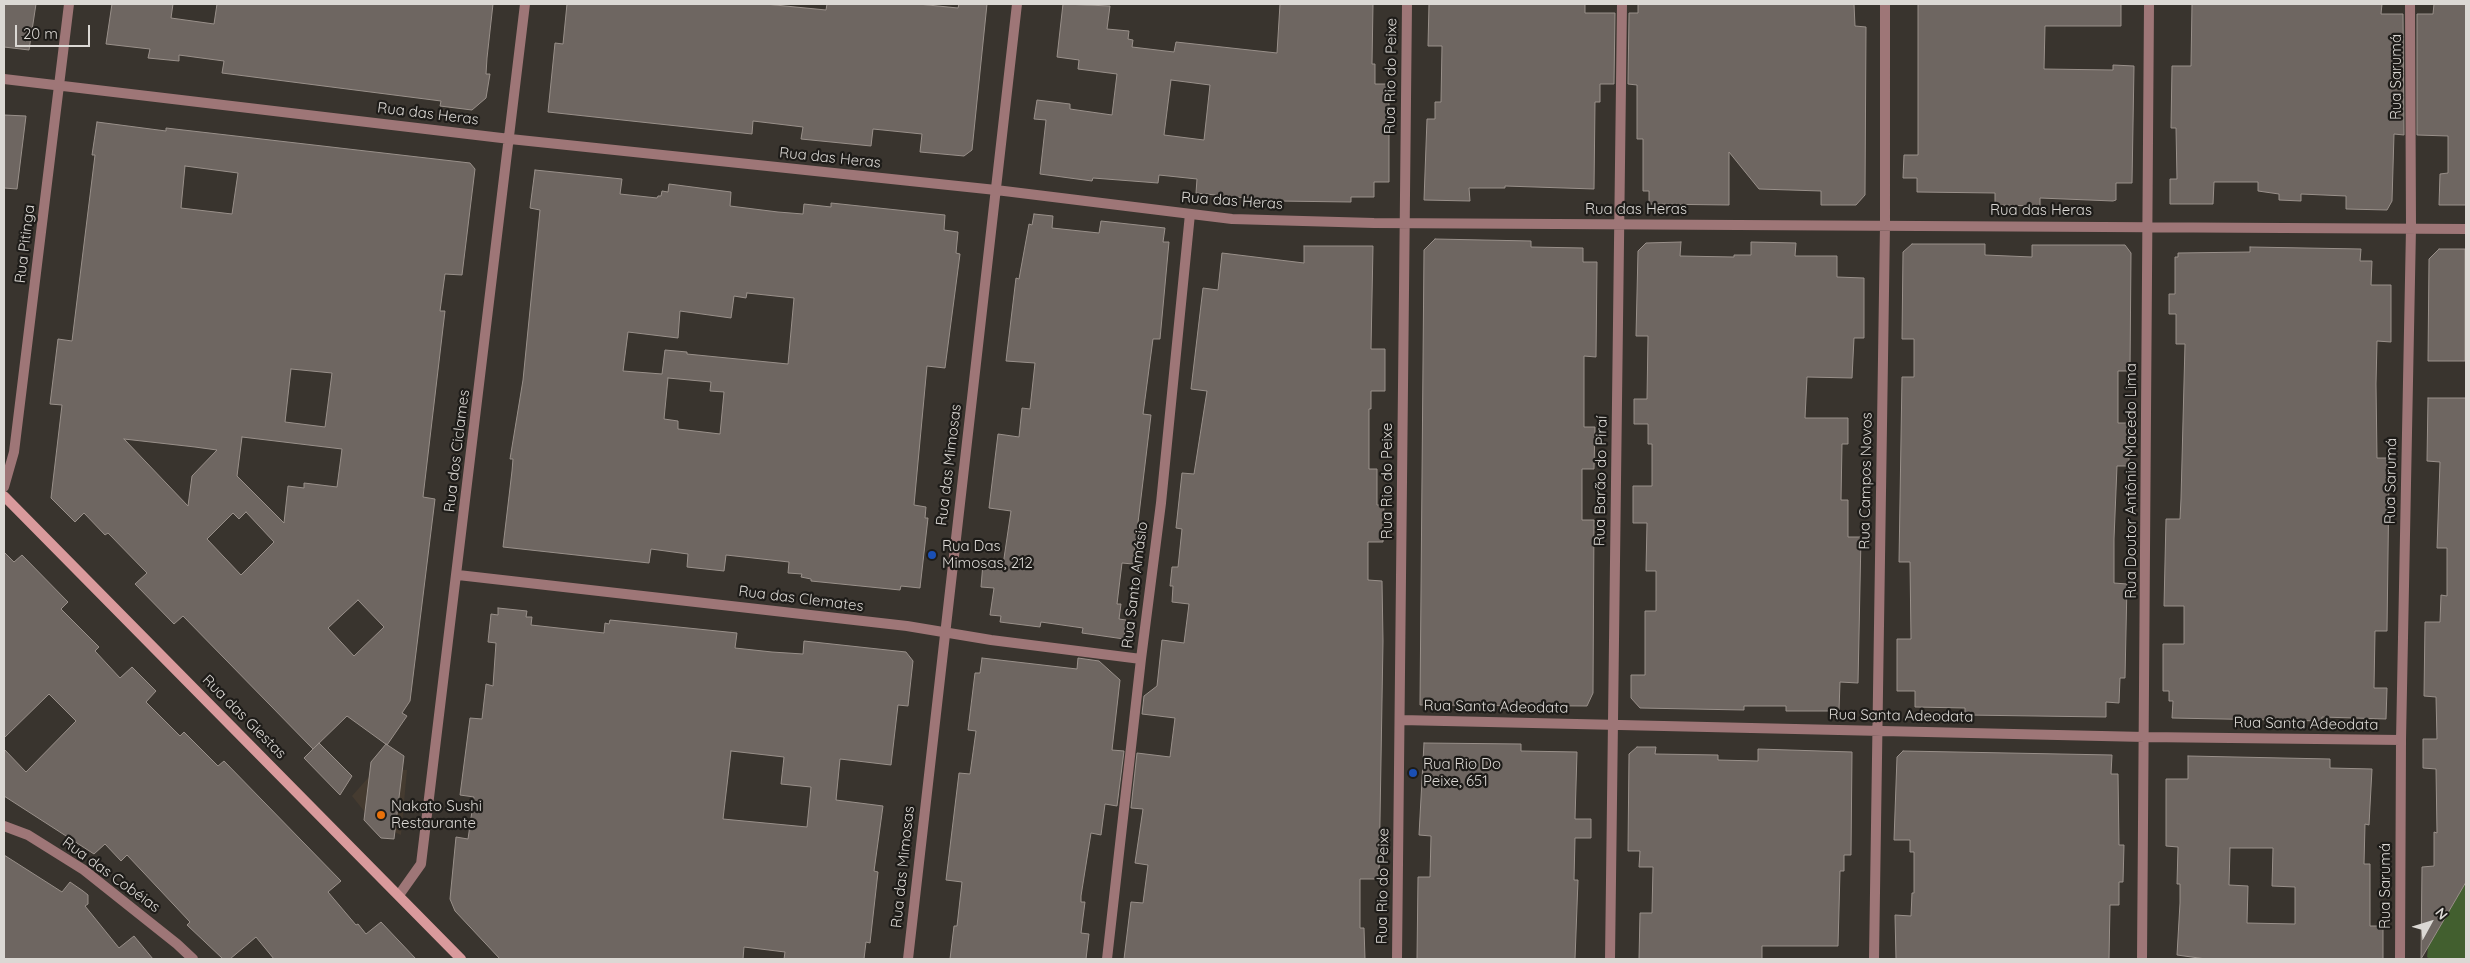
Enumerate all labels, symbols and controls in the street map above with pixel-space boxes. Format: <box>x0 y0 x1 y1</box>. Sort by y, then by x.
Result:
scale bar <box>18 15 92 47</box>
street label: Rua Rio do Peixe <box>1381 18 1401 134</box>
text: 20 m <box>23 24 58 43</box>
street label: Rua Sarumá <box>2387 34 2405 120</box>
street label: Rua das Heras <box>376 99 480 129</box>
street label: Rua das Heras <box>778 144 882 172</box>
street label: Rua das Heras <box>1181 188 1283 214</box>
street label: Rua das Heras <box>1585 200 1687 218</box>
street label: Rua das Heras <box>1990 201 2092 219</box>
street label: Rua Pitinga <box>11 204 39 284</box>
street label: Rua Doutor Antônio Macedo Lima <box>2122 363 2140 599</box>
street label: Rua dos Ciclames <box>441 389 473 513</box>
street label: Rua das Mimosas <box>933 403 965 527</box>
street label: Rua Campos Novos <box>1856 412 1876 550</box>
street label: Rua Barão do Piraí <box>1591 416 1611 546</box>
street label: Rua Rio do Peixe <box>1378 423 1396 539</box>
street label: Rua Sarumá <box>2381 438 2401 524</box>
street label: Rua Santo Amásio <box>1118 521 1152 649</box>
place label: Rua Das Mimosas, 212 <box>942 537 1033 572</box>
marker: Rua Das Mimosas, 212 <box>926 549 938 561</box>
street label: Rua das Clemates <box>737 582 865 616</box>
street label: Rua das Giestas <box>198 671 290 763</box>
street label: Rua Santa Adeodata <box>1423 697 1569 717</box>
street label: Rua Santa Adeodata <box>1828 706 1974 726</box>
street label: Rua Santa Adeodata <box>2233 714 2379 734</box>
place label: Rua Rio Do Peixe, 651 <box>1423 755 1501 790</box>
marker: Rua Rio Do Peixe, 651 <box>1407 767 1419 779</box>
place label: Nakato Sushi Restaurante <box>391 797 482 832</box>
street label: Rua das Mimosas <box>888 805 918 929</box>
marker: Nakato Sushi Restaurante <box>375 809 387 821</box>
street label: Rua Rio do Peixe <box>1373 828 1393 944</box>
street label: Rua das Cobéias <box>59 833 163 917</box>
street label: Rua Sarumá <box>2376 843 2394 929</box>
north arrow <box>2405 898 2455 948</box>
text: N <box>2431 904 2452 923</box>

